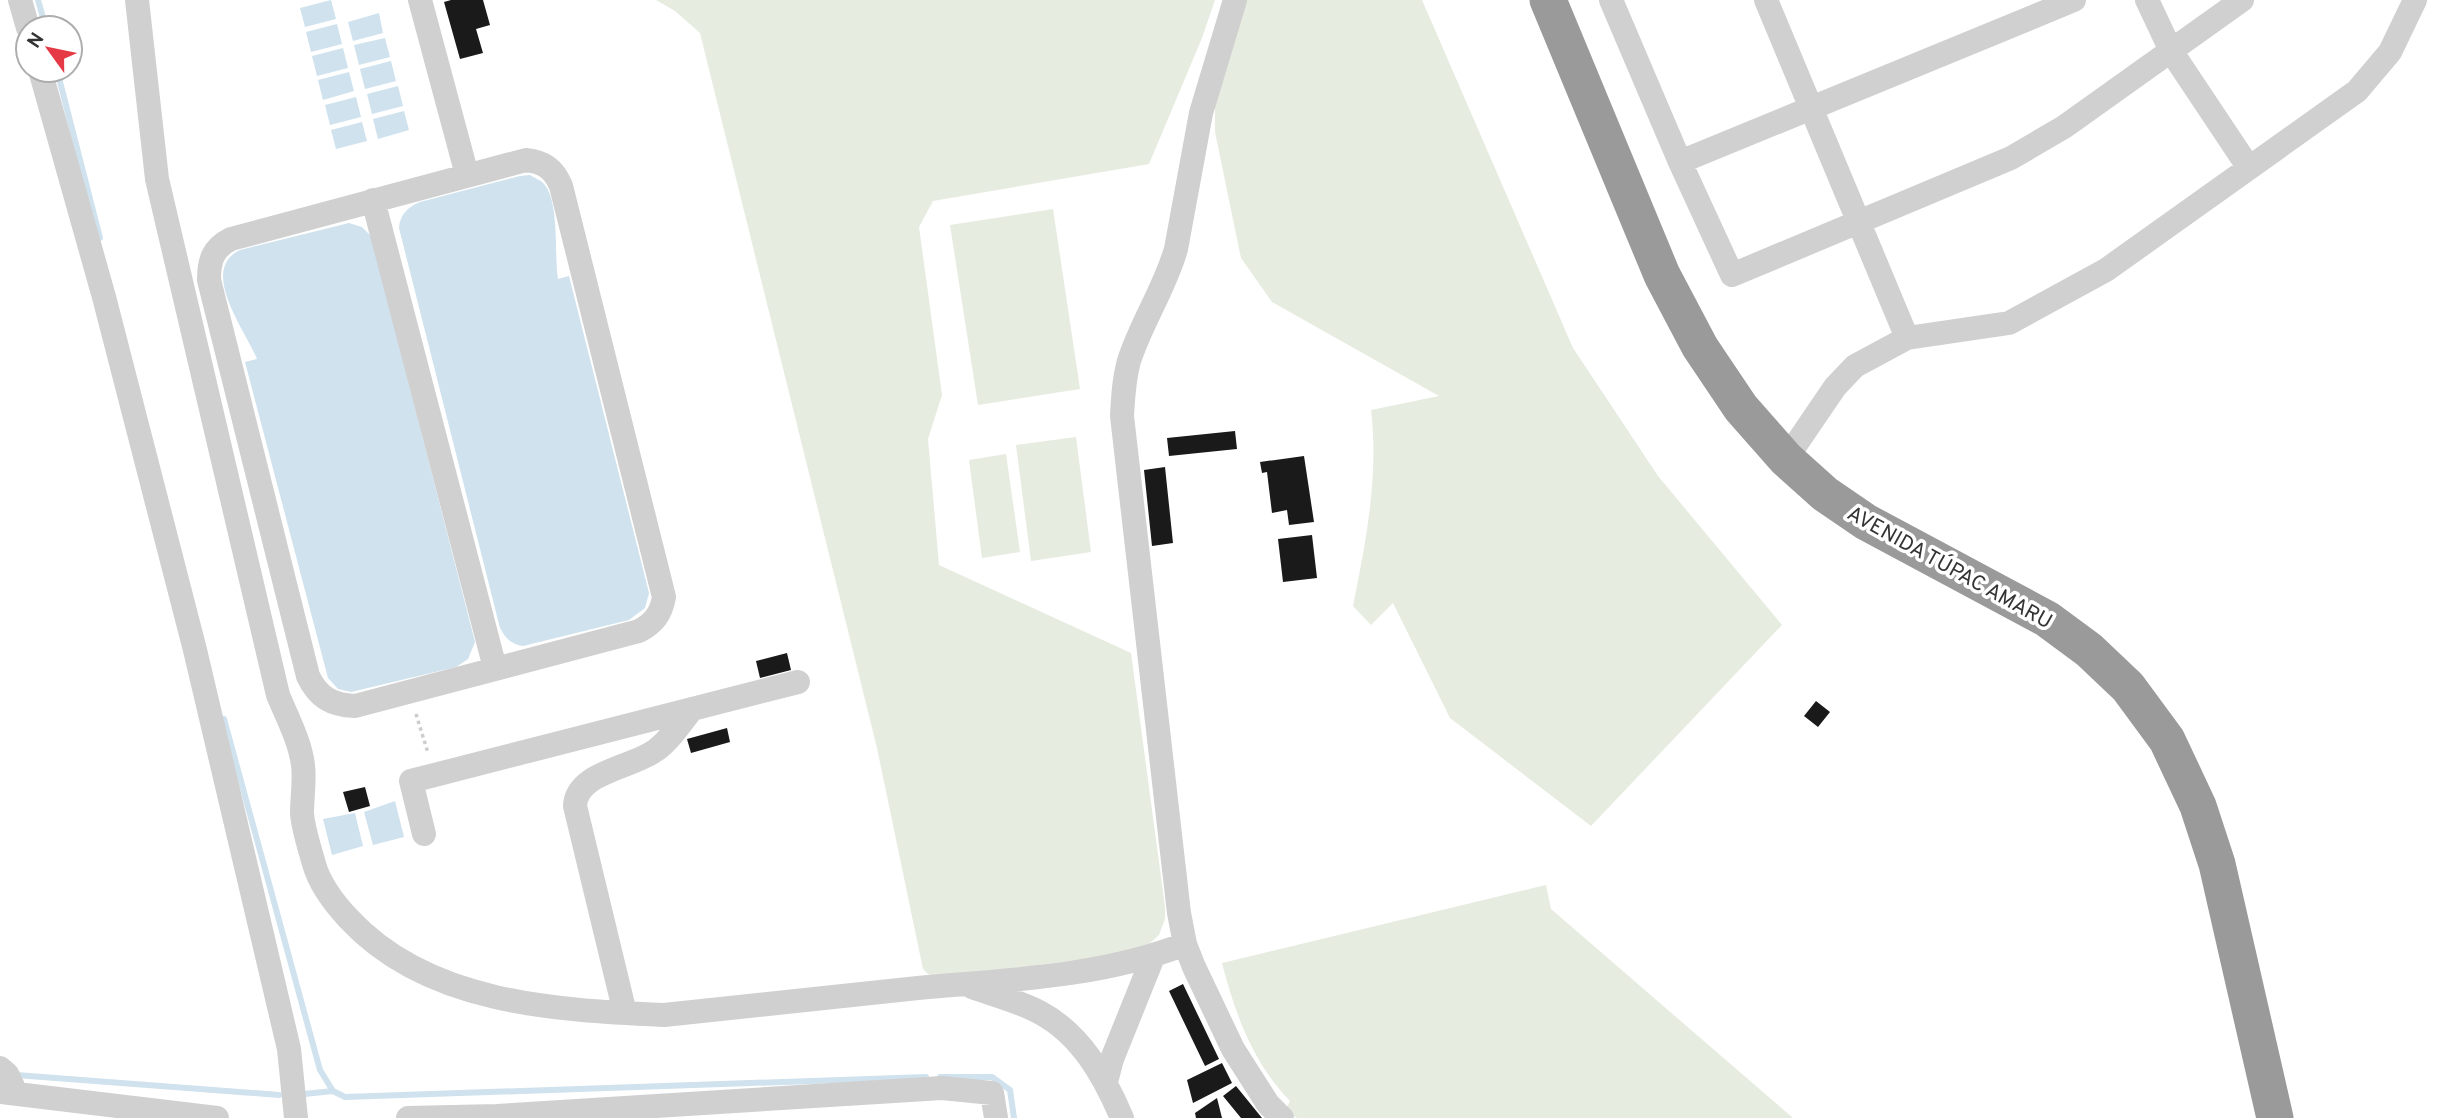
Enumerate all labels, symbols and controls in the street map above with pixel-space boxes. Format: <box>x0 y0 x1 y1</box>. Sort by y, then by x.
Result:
north arrow <box>14 14 84 84</box>
text: N <box>23 29 50 53</box>
street label: AVENIDA TÚPAC AMARU <box>1842 500 2057 636</box>

